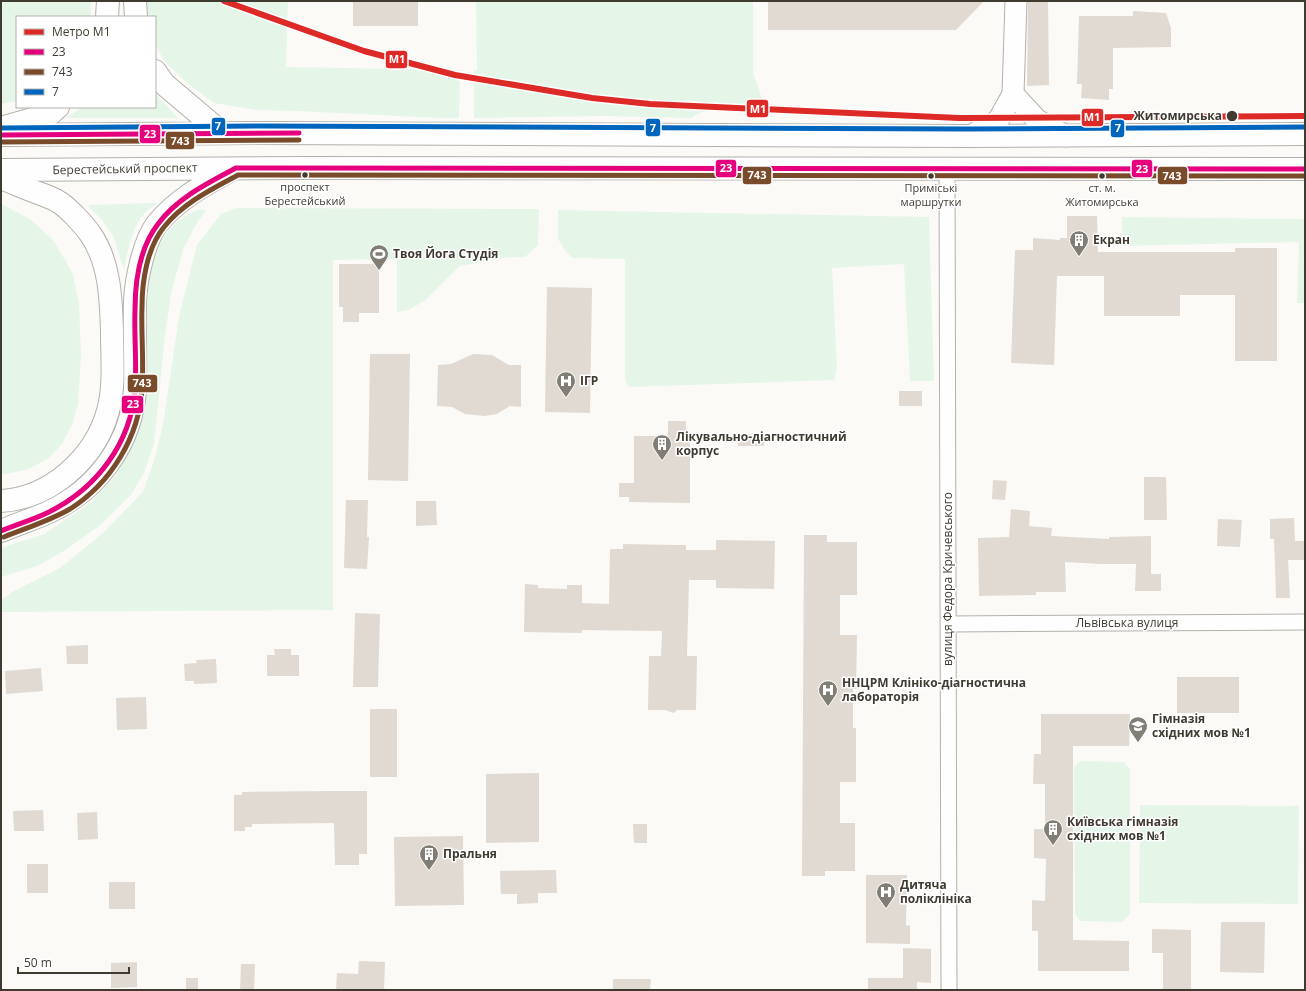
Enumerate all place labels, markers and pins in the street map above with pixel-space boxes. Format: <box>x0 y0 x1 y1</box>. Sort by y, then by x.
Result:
place label: Житомирська <box>1133 107 1222 124</box>
marker: Житомирська <box>1225 109 1239 123</box>
marker: проспект Берестейський <box>300 170 310 180</box>
marker: Приміські маршрутки <box>926 171 936 181</box>
marker: ст. м. Житомирська <box>1097 171 1107 181</box>
place label: проспект Берестейський <box>265 179 345 208</box>
place label: Приміські маршрутки <box>901 180 961 209</box>
place label: ст. м. Житомирська <box>1065 180 1139 209</box>
building icon: Екран <box>1068 229 1090 257</box>
place label: Екран <box>1093 231 1130 248</box>
sports icon: Твоя Йога Студiя <box>368 243 390 271</box>
place label: Твоя Йога Студiя <box>393 245 498 262</box>
hospital icon: ІГР <box>555 370 577 398</box>
place label: ІГР <box>580 372 598 389</box>
place label: Лікувально-діагностичний корпус <box>676 428 847 459</box>
building icon: Лікувально-діагностичний корпус <box>651 433 673 461</box>
place label: ННЦРМ Клініко-діагностична лабораторія <box>842 674 1026 705</box>
hospital icon: ННЦРМ Клініко-діагностична лабораторія <box>817 679 839 707</box>
place label: Гімназія східних мов №1 <box>1152 710 1251 741</box>
school or university icon: Гімназія східних мов №1 <box>1127 715 1149 743</box>
place label: Київська гімназія східних мов №1 <box>1067 813 1178 844</box>
building icon: Київська гімназія східних мов №1 <box>1042 818 1064 846</box>
building icon: Пральня <box>418 843 440 871</box>
place label: Пральня <box>443 845 497 862</box>
place label: Дитяча поліклініка <box>900 876 972 907</box>
hospital icon: Дитяча поліклініка <box>875 881 897 909</box>

